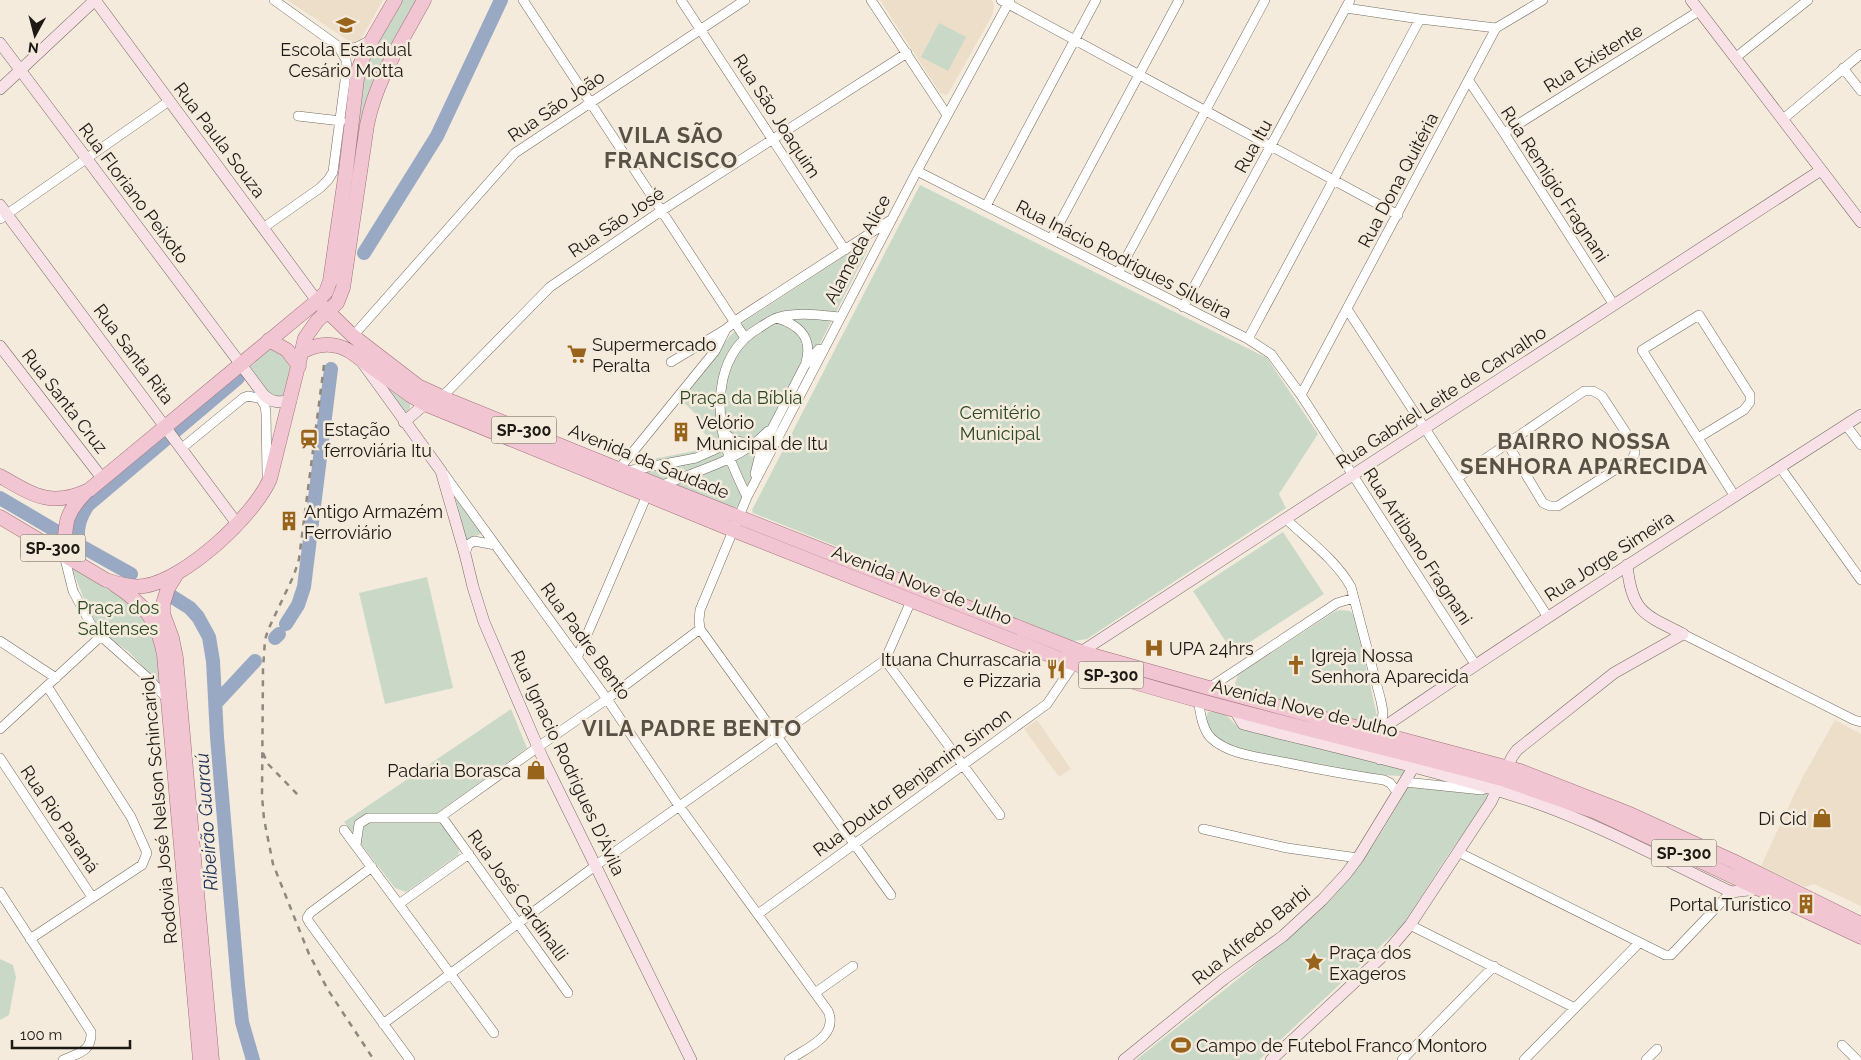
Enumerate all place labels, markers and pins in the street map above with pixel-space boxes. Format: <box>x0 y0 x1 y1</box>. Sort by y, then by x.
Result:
school or university icon: Escola Estadual Cesário Motta <box>335 14 357 36</box>
place label: Escola Estadual Cesário Motta <box>280 39 412 81</box>
place label: Supermercado Peralta <box>592 334 717 376</box>
supermarket icon: Supermercado Peralta <box>566 343 588 365</box>
place label: Velório Municipal de Itu <box>696 412 828 454</box>
place label: Estação ferroviária Itu <box>324 419 432 461</box>
building icon: Velório Municipal de Itu <box>670 421 692 443</box>
station icon: Estação ferroviária Itu <box>298 428 320 450</box>
place label: Antigo Armazém Ferroviário <box>304 501 443 543</box>
building icon: Antigo Armazém Ferroviário <box>278 510 300 532</box>
hospital icon: UPA 24hrs <box>1143 637 1165 659</box>
place label: UPA 24hrs <box>1169 638 1254 659</box>
place label: Igreja Nossa Senhora Aparecida <box>1311 645 1469 687</box>
place label: Ituana Churrascaria e Pizzaria <box>881 649 1041 691</box>
church icon: Igreja Nossa Senhora Aparecida <box>1285 654 1307 676</box>
restaurant icon: Ituana Churrascaria e Pizzaria <box>1045 658 1067 680</box>
shop icon: Padaria Borasca <box>525 759 547 781</box>
place label: Padaria Borasca <box>387 760 521 781</box>
shop icon: Di Cid <box>1811 807 1833 829</box>
place label: Di Cid <box>1758 808 1807 829</box>
building icon: Portal Turístico <box>1795 893 1817 915</box>
place label: Portal Turístico <box>1669 894 1791 915</box>
place label: Praça dos Exageros <box>1329 942 1411 984</box>
place icon: Praça dos Exageros <box>1303 951 1325 973</box>
sports icon: Campo de Futebol Franco Montoro <box>1170 1034 1192 1056</box>
place label: Campo de Futebol Franco Montoro <box>1196 1035 1487 1056</box>

